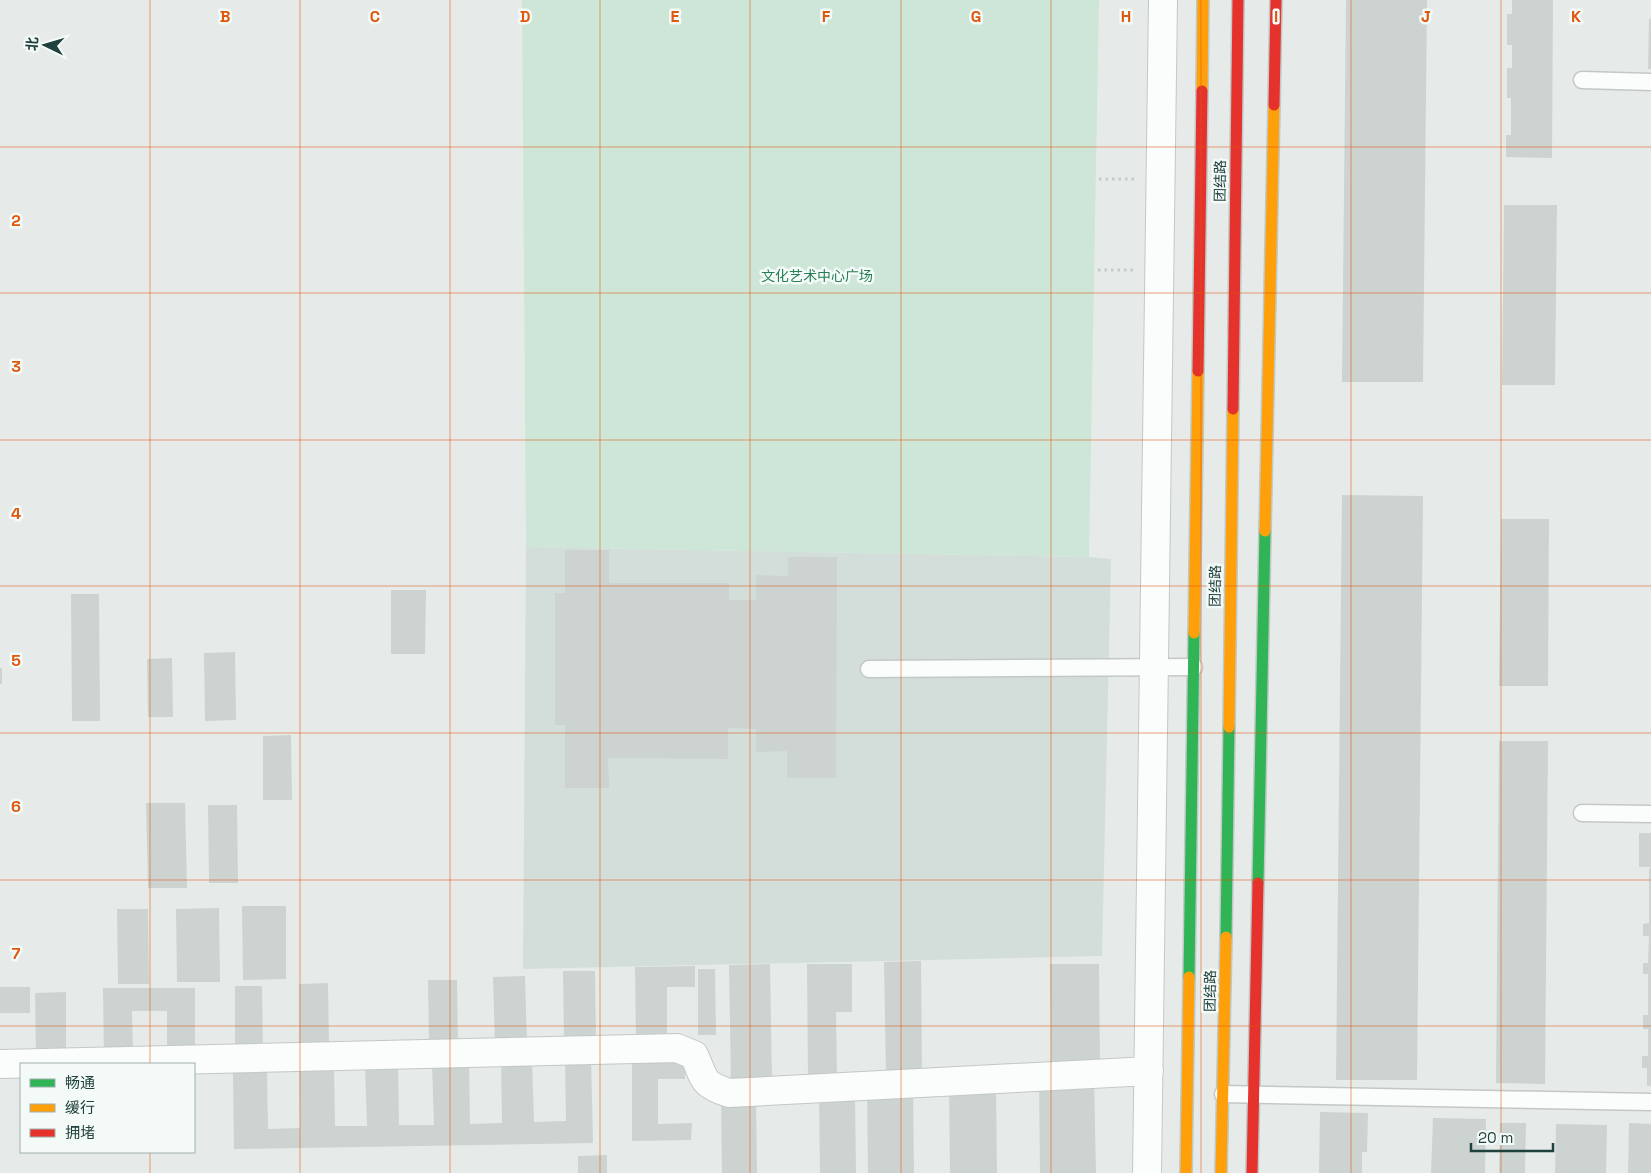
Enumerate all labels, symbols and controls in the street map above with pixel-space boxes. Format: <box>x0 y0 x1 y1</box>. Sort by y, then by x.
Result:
text: B <box>220 6 230 27</box>
text: C <box>370 6 380 27</box>
text: D <box>520 6 530 27</box>
text: E <box>671 6 680 27</box>
text: F <box>822 6 831 27</box>
text: G <box>971 6 981 27</box>
text: H <box>1121 6 1131 27</box>
text: I <box>1274 6 1278 27</box>
text: J <box>1421 6 1431 27</box>
text: K <box>1571 6 1581 27</box>
north arrow <box>20 20 70 70</box>
text: 北 <box>22 36 42 52</box>
street label: 团结路 <box>1211 160 1229 202</box>
text: 2 <box>11 210 21 231</box>
park label: 文化艺术中心广场 <box>761 267 873 285</box>
text: 3 <box>11 356 21 377</box>
text: 4 <box>11 503 21 524</box>
street label: 团结路 <box>1206 565 1224 607</box>
text: 5 <box>11 650 21 671</box>
text: 6 <box>11 796 21 817</box>
text: 7 <box>12 943 21 964</box>
street label: 团结路 <box>1201 970 1219 1012</box>
legend <box>20 1063 195 1153</box>
text: 畅通 <box>65 1073 95 1092</box>
text: 缓行 <box>65 1098 95 1117</box>
scale bar <box>1471 1120 1554 1152</box>
text: 拥堵 <box>65 1123 95 1142</box>
text: 20 m <box>1478 1128 1513 1147</box>

